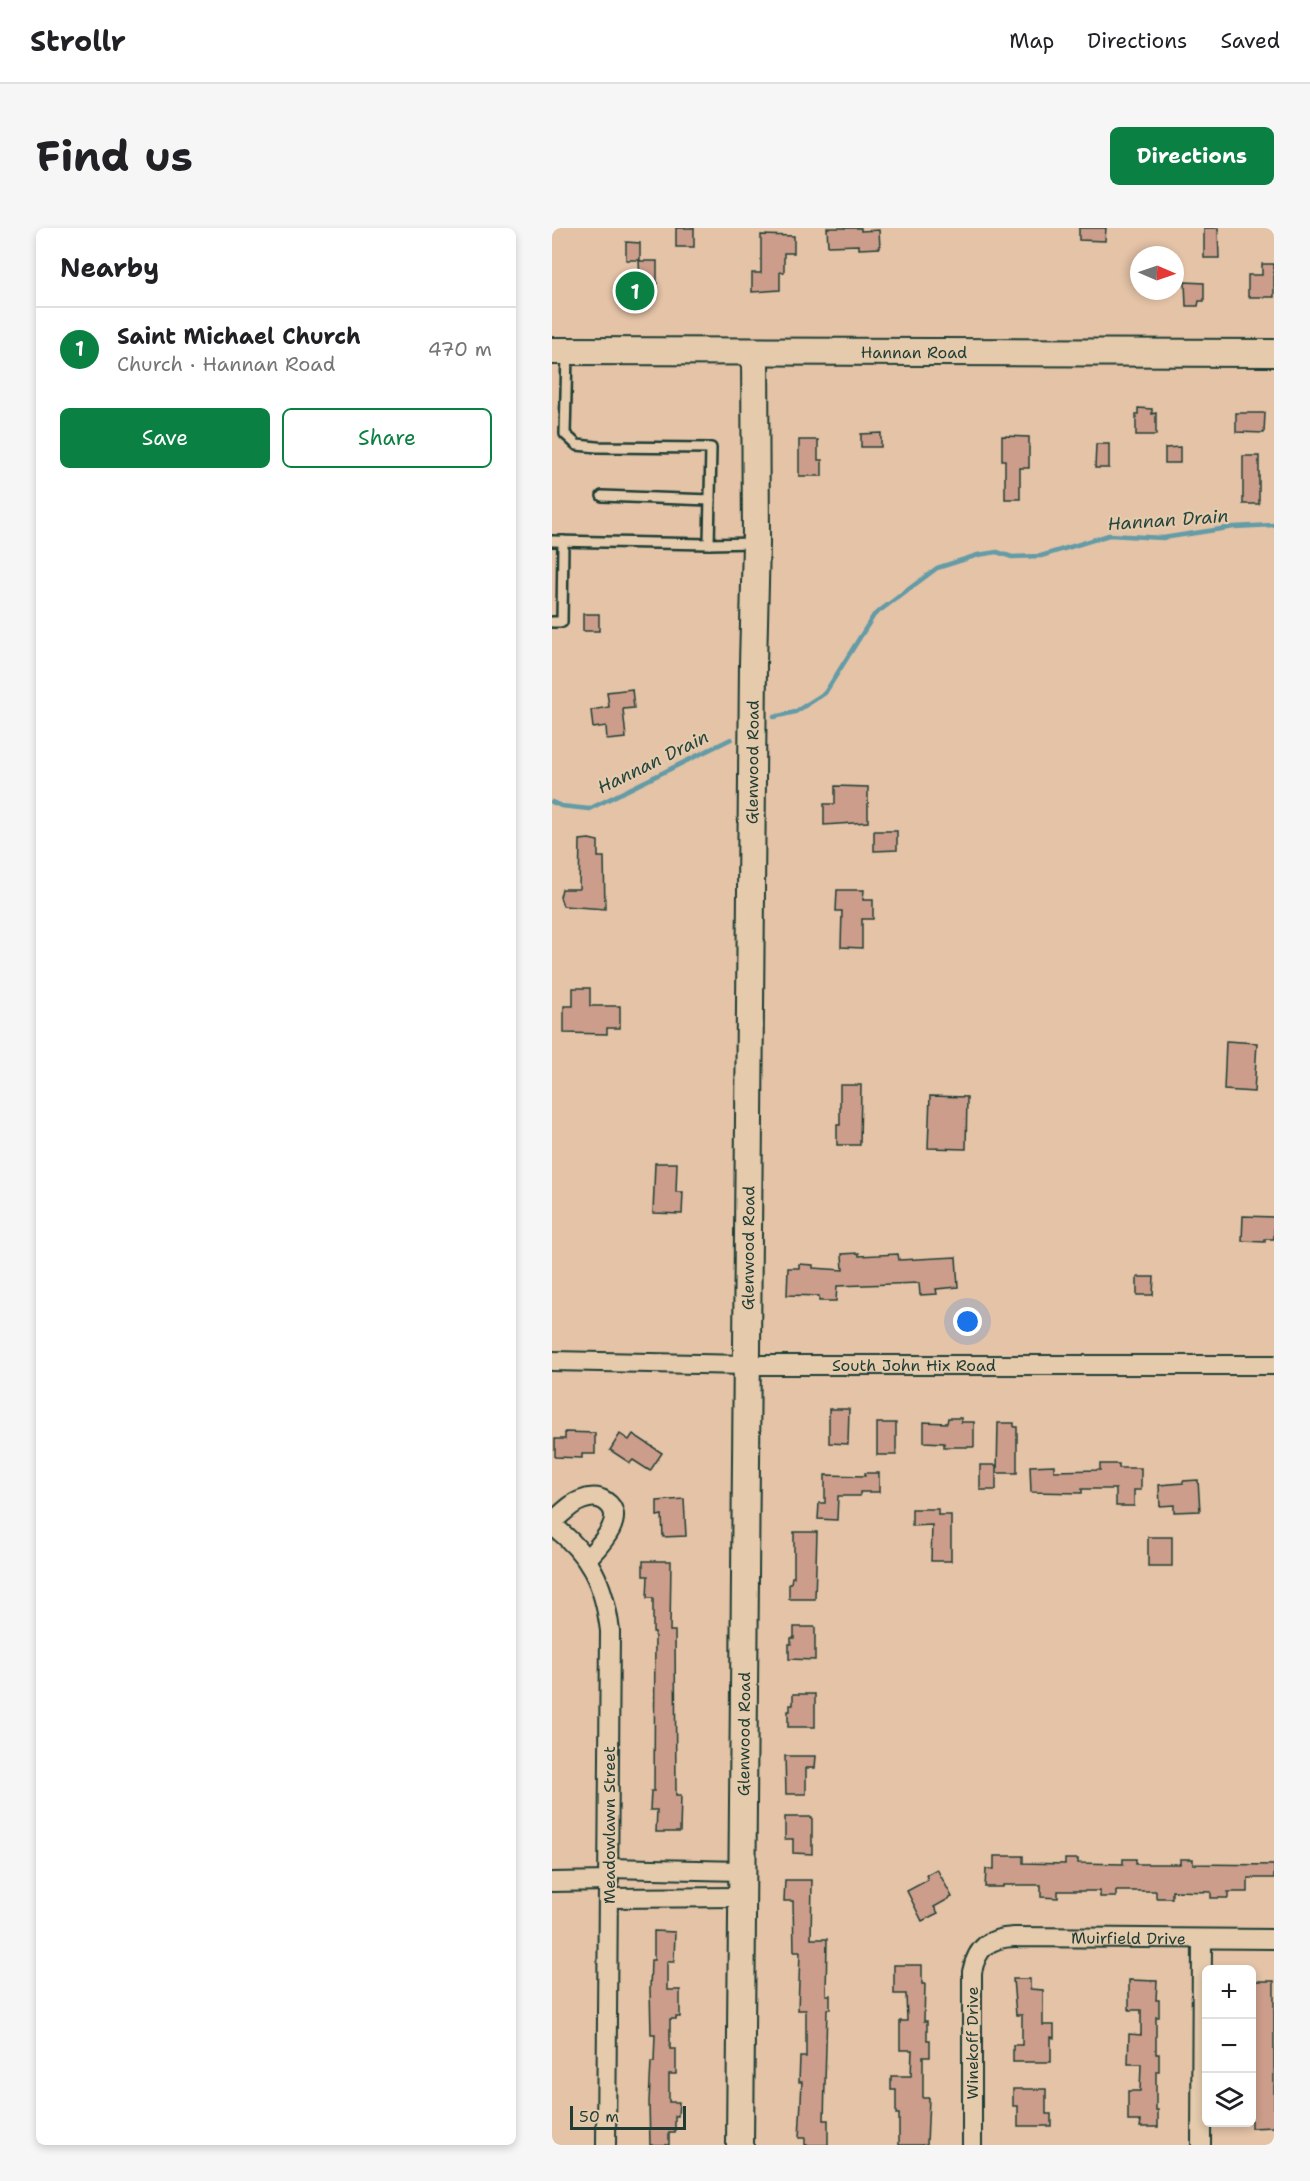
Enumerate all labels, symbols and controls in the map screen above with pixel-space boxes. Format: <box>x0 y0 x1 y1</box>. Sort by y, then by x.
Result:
text: Strollr <box>30 22 126 60</box>
text: Map <box>1009 27 1054 55</box>
text: Directions <box>1087 27 1187 55</box>
text: Saved <box>1220 27 1280 55</box>
button: Directions <box>1110 127 1274 185</box>
text: Find us <box>36 128 193 184</box>
north arrow <box>1130 246 1184 300</box>
text: Nearby <box>60 250 159 285</box>
pin: 1 <box>616 268 655 314</box>
text: Saint Michael Church <box>117 322 361 351</box>
text: 1 <box>75 336 84 362</box>
text: 470 m <box>428 336 492 362</box>
street label: Hannan Road <box>861 342 967 363</box>
text: Church · Hannan Road <box>117 351 335 377</box>
button: Save <box>60 408 270 468</box>
button: Share <box>282 408 492 468</box>
water label: Hannan Drain <box>1107 504 1229 536</box>
street label: Glenwood Road <box>742 700 764 824</box>
water label: Hannan Drain <box>593 725 713 799</box>
street label: Glenwood Road <box>737 1186 759 1310</box>
your location <box>953 1307 982 1336</box>
street label: South John Hix Road <box>832 1355 996 1376</box>
street label: Glenwood Road <box>733 1672 755 1796</box>
street label: Meadowlawn Street <box>599 1746 620 1904</box>
street label: Muirfield Drive <box>1071 1927 1186 1949</box>
map controls <box>1202 1965 1256 2127</box>
button: + <box>1202 1965 1256 2019</box>
street label: Winekoff Drive <box>962 1987 983 2099</box>
button: − <box>1202 2019 1256 2073</box>
button: layers <box>1202 2073 1256 2127</box>
scale bar <box>570 2103 686 2130</box>
text: 50 m <box>579 2106 619 2127</box>

